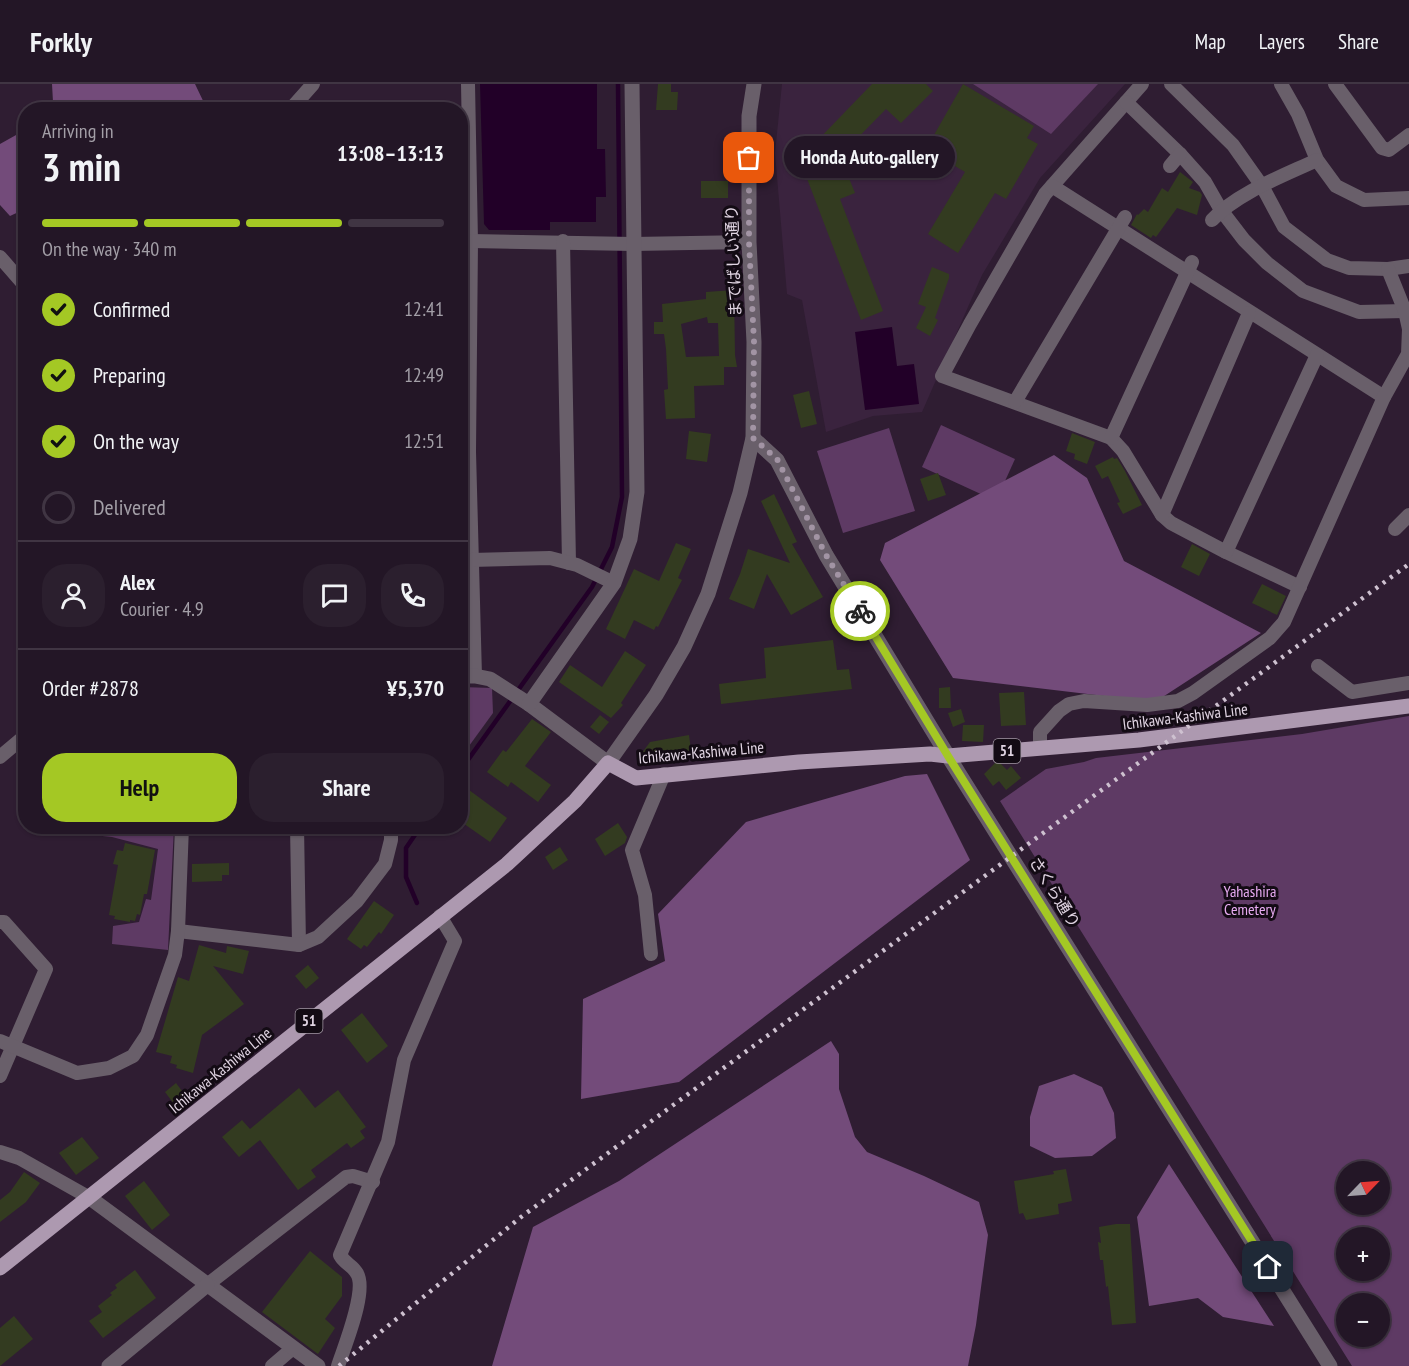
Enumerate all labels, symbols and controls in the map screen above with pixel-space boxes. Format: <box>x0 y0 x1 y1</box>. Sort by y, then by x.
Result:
text: Forkly <box>30 23 92 60</box>
text: Map <box>1195 28 1226 55</box>
text: Layers <box>1259 28 1305 55</box>
text: Share <box>1338 28 1379 55</box>
text: Arriving in <box>42 118 114 144</box>
pin <box>723 132 774 183</box>
callout: Honda Auto-gallery <box>785 137 956 179</box>
text: 13:08–13:13 <box>337 139 444 167</box>
text: 3 min <box>42 141 121 192</box>
icon: bag <box>732 141 765 174</box>
text: Honda Auto-gallery <box>801 144 939 170</box>
street label: までばしい通り <box>721 205 745 317</box>
text: On the way · 340 m <box>42 236 177 262</box>
icon: check <box>42 293 75 326</box>
text: Confirmed <box>93 295 170 323</box>
text: 12:41 <box>404 296 444 322</box>
icon: check <box>42 359 75 392</box>
text: Preparing <box>93 361 166 389</box>
text: 12:49 <box>404 362 444 388</box>
icon: check <box>42 425 75 458</box>
text: On the way <box>93 427 179 455</box>
text: 12:51 <box>404 428 444 454</box>
text: Delivered <box>93 493 166 521</box>
button: person <box>42 564 105 627</box>
button: chat <box>303 564 366 627</box>
button: phone <box>381 564 444 627</box>
text: Alex <box>120 568 155 596</box>
courier <box>830 581 890 641</box>
icon: bike <box>844 595 877 628</box>
text: Courier · 4.9 <box>120 596 204 622</box>
text: Order #2878 <box>42 674 139 702</box>
text: ¥5,370 <box>387 674 444 702</box>
street label: Ichikawa-Kashiwa Line <box>1121 698 1249 734</box>
street label: Ichikawa-Kashiwa Line <box>637 737 765 767</box>
road number: 51 <box>994 739 1020 763</box>
button: Help <box>42 753 237 822</box>
button: Share <box>249 753 444 822</box>
street label: さくら通り <box>1025 853 1085 931</box>
park label: Yahashira Cemetery <box>1224 881 1276 919</box>
road number: 51 <box>296 1009 322 1033</box>
street label: Ichikawa-Kashiwa Line <box>165 1023 275 1117</box>
north arrow <box>1336 1161 1390 1215</box>
map controls <box>1336 1161 1390 1347</box>
button: + <box>1336 1227 1390 1281</box>
pin <box>1242 1241 1293 1292</box>
icon: home <box>1251 1250 1284 1283</box>
button: − <box>1336 1293 1390 1347</box>

